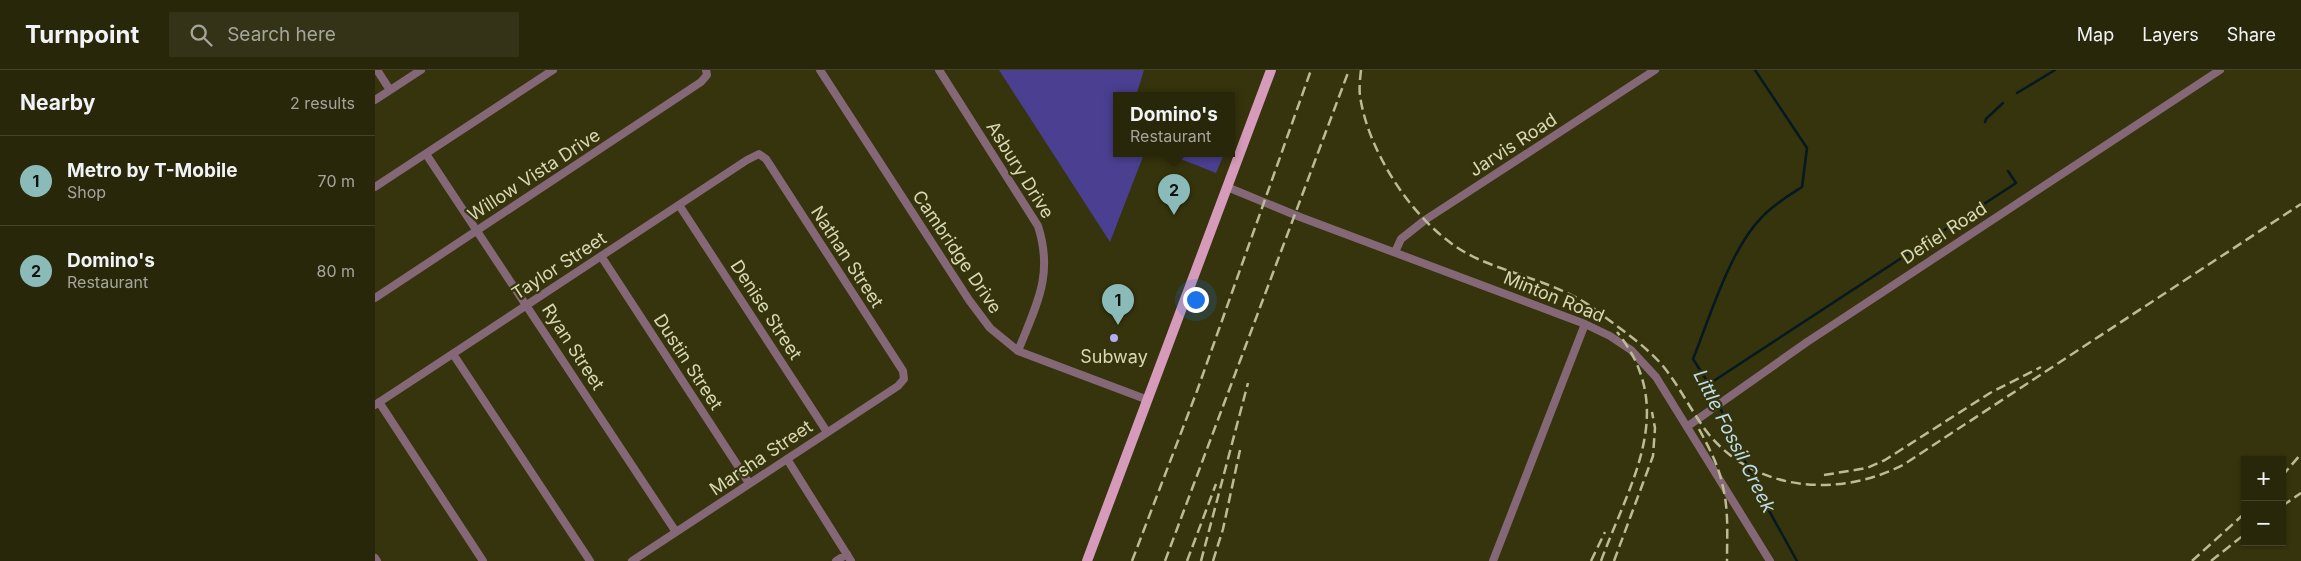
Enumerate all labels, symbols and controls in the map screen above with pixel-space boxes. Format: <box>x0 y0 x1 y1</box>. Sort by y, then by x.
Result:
search box <box>169 12 519 57</box>
text: Turnpoint <box>25 20 139 49</box>
icon: search <box>187 21 215 49</box>
text: Search here <box>227 23 336 46</box>
text: Map <box>2077 24 2114 45</box>
text: Layers <box>2142 24 2199 45</box>
text: Share <box>2227 24 2276 45</box>
text: Nearby <box>20 90 95 115</box>
popup <box>1113 92 1235 157</box>
text: 2 results <box>290 93 355 113</box>
text: Domino's <box>1130 103 1218 126</box>
street label: Jarvis Road <box>1465 109 1560 181</box>
street label: Asbury Drive <box>982 117 1059 222</box>
street label: Willow Vista Drive <box>464 124 604 225</box>
text: Restaurant <box>1130 126 1211 146</box>
text: Metro by T-Mobile <box>67 159 238 182</box>
text: 1 <box>33 171 39 191</box>
text: 70 m <box>318 171 355 191</box>
pin: 2 <box>1158 174 1190 215</box>
text: Shop <box>67 182 106 202</box>
street label: Cambridge Drive <box>909 186 1006 317</box>
street label: Defiel Road <box>1897 197 1990 268</box>
street label: Nathan Street <box>807 202 888 312</box>
street label: Taylor Street <box>508 227 610 304</box>
text: Domino's <box>67 249 155 272</box>
street label: Denise Street <box>726 256 806 363</box>
text: 2 <box>31 261 41 281</box>
text: 80 m <box>316 261 355 281</box>
street label: Minton Road <box>1501 267 1608 326</box>
text: Restaurant <box>67 272 148 292</box>
pin: 1 <box>1102 284 1134 325</box>
your location <box>1183 287 1209 313</box>
street label: Ryan Street <box>538 300 609 394</box>
street label: Dustin Street <box>650 310 727 414</box>
marker: Subway <box>1108 332 1120 344</box>
place label: Subway <box>1080 346 1148 367</box>
water label: Little Fossil Creek <box>1689 366 1781 517</box>
street label: Marsha Street <box>705 415 816 500</box>
map controls <box>2241 456 2286 546</box>
button: + <box>2241 456 2286 501</box>
button: − <box>2241 501 2286 546</box>

